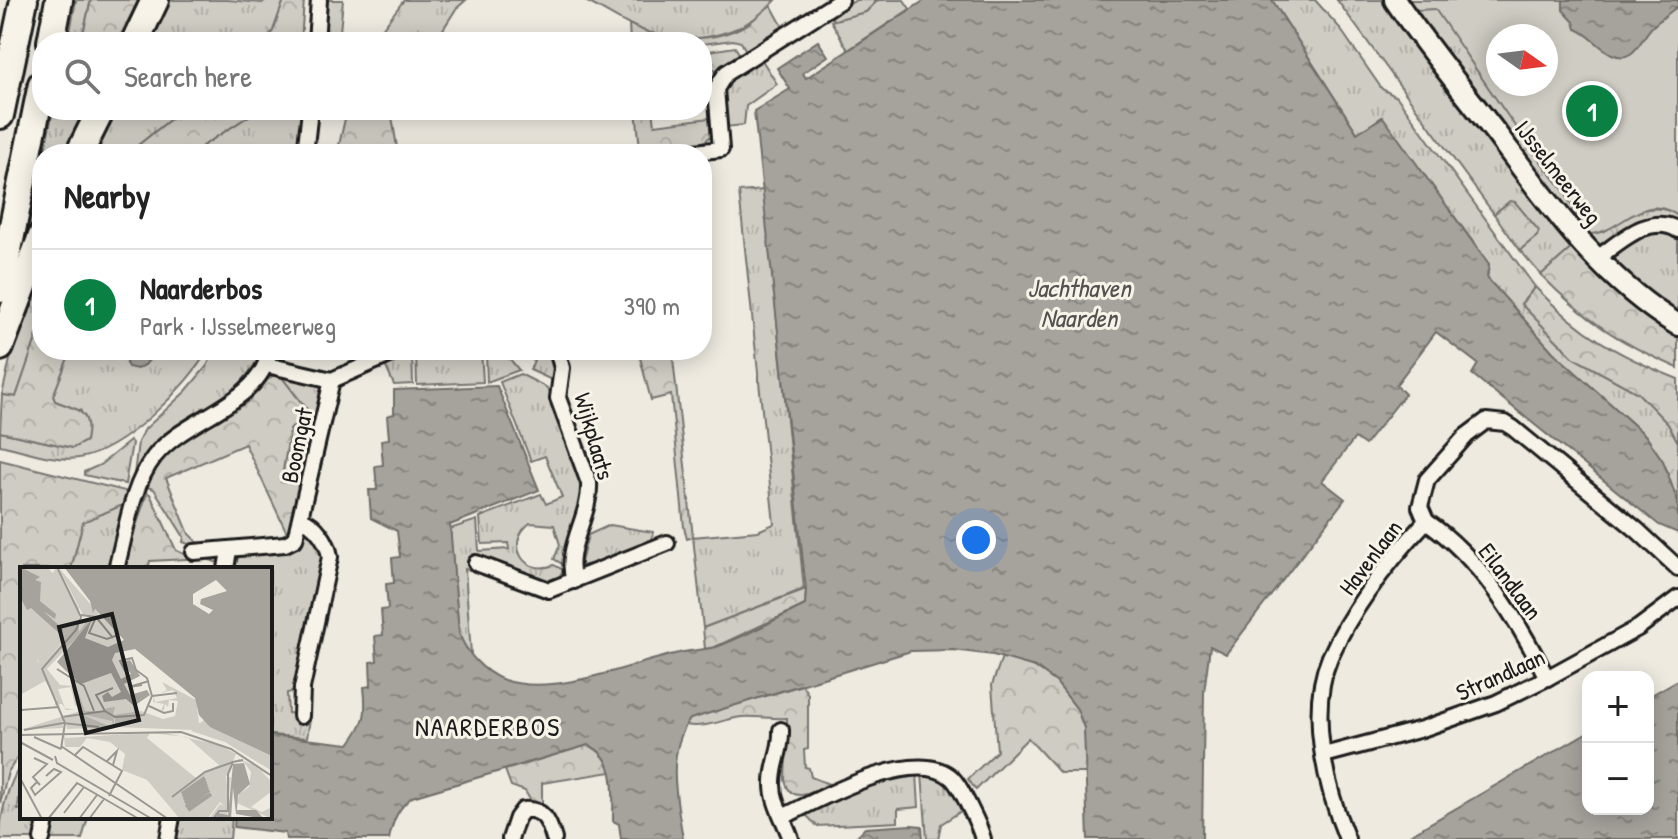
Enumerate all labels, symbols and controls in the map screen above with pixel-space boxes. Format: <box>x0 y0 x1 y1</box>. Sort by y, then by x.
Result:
north arrow <box>1486 24 1558 96</box>
search box <box>32 32 712 120</box>
icon: search <box>60 54 104 98</box>
text: Search here <box>124 56 252 96</box>
pin: 1 <box>1566 81 1618 141</box>
street label: IJsselmeerweg <box>1508 113 1610 231</box>
text: Nearby <box>64 173 150 219</box>
text: Naarderbos <box>140 268 262 308</box>
water label: Jachthaven Naarden <box>1027 270 1133 335</box>
text: 1 <box>85 288 95 323</box>
text: 390 m <box>624 288 680 323</box>
text: Park · IJsselmeerweg <box>140 308 336 343</box>
street label: Wijkplaats <box>567 389 623 483</box>
street label: Boomgat <box>272 404 320 486</box>
street label: Havenlaan <box>1331 513 1409 601</box>
your location <box>956 520 996 560</box>
street label: Eilandlaan <box>1472 536 1550 626</box>
inset map <box>20 567 272 819</box>
street label: Strandlaan <box>1450 640 1550 708</box>
map controls <box>1582 671 1654 815</box>
button: + <box>1582 671 1654 743</box>
district label: NAARDERBOS <box>415 709 561 744</box>
button: − <box>1582 743 1654 815</box>

